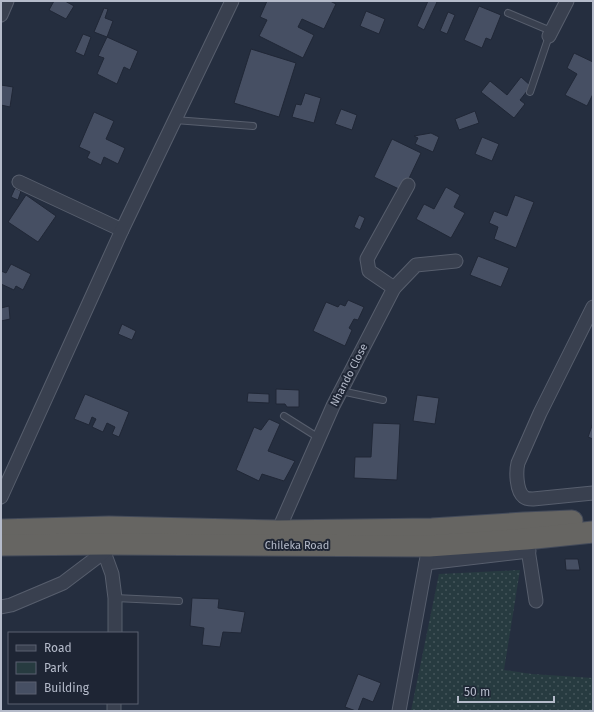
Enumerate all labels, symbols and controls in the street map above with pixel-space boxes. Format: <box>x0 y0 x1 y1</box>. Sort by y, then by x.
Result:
street label: Nhando Close <box>328 341 370 409</box>
street label: Chileka Road <box>265 539 329 552</box>
legend <box>8 632 138 704</box>
text: Road <box>44 641 72 655</box>
text: Park <box>44 661 68 675</box>
scale bar <box>458 678 554 704</box>
text: Building <box>44 681 90 695</box>
text: 50 m <box>464 685 490 699</box>

